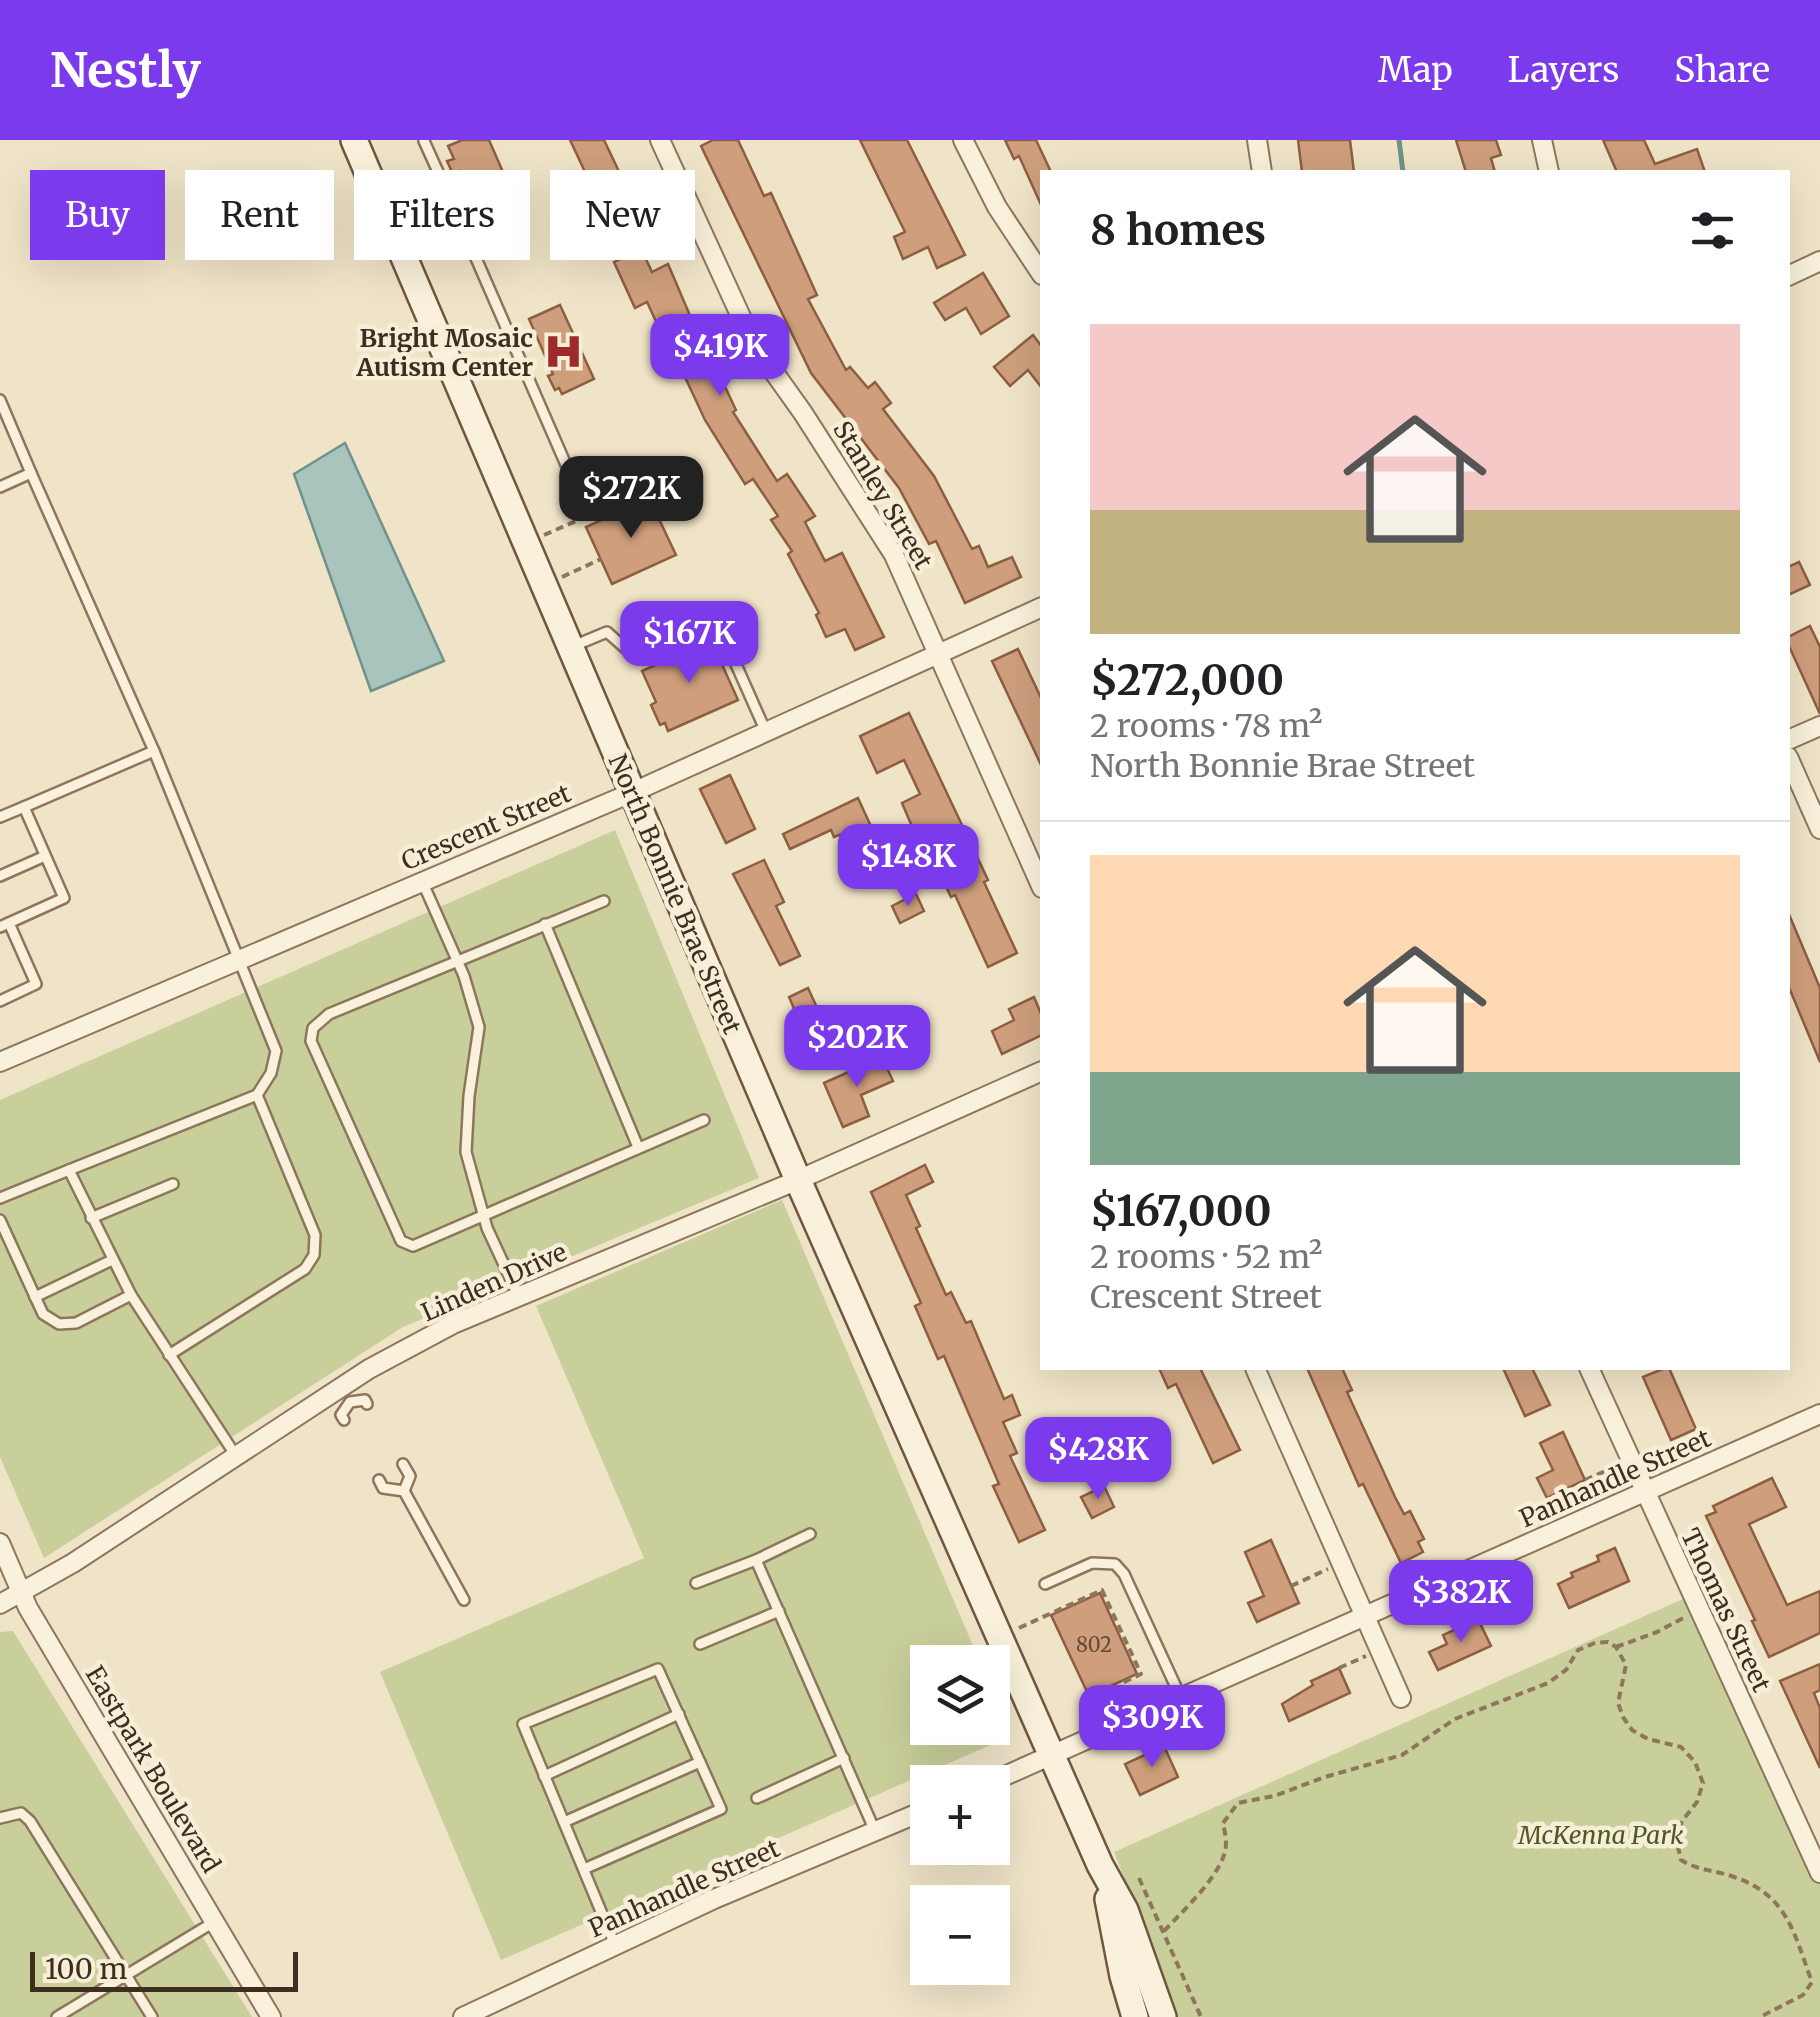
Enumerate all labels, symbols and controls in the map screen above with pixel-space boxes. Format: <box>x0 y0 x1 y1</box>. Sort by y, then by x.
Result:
text: Nestly <box>50 40 201 100</box>
text: Map <box>1378 48 1453 92</box>
text: Layers <box>1508 48 1619 92</box>
text: Share <box>1674 48 1770 92</box>
chip: Buy <box>30 170 165 260</box>
chip: Rent <box>185 170 334 260</box>
chip: Filters <box>354 170 530 260</box>
chip: New <box>550 170 695 260</box>
icon: filters <box>1685 203 1740 258</box>
text: 8 homes <box>1090 204 1266 256</box>
pin: $419K <box>650 314 790 399</box>
place label: Bright Mosaic Autism Center <box>356 322 533 383</box>
text: $419K <box>672 326 768 366</box>
hospital icon: Bright Mosaic Autism Center <box>542 331 584 373</box>
icon: home <box>1325 389 1505 569</box>
street label: Stanley Street <box>826 415 940 575</box>
pin: $272K <box>561 456 701 541</box>
text: $272K <box>581 468 681 508</box>
pin: $167K <box>619 601 759 686</box>
text: $167K <box>642 613 736 653</box>
text: $272,000 <box>1090 654 1284 706</box>
text: 2 rooms · 78 m² <box>1090 706 1322 746</box>
text: North Bonnie Brae Street <box>1090 746 1475 786</box>
street label: North Bonnie Brae Street <box>602 749 749 1039</box>
street label: Crescent Street <box>396 777 576 877</box>
pin: $148K <box>838 824 978 909</box>
text: $148K <box>860 836 956 876</box>
icon: home <box>1325 920 1505 1100</box>
pin: $202K <box>787 1005 927 1090</box>
text: $202K <box>806 1017 908 1057</box>
text: $167,000 <box>1090 1185 1272 1237</box>
street label: Linden Drive <box>416 1236 572 1328</box>
text: 2 rooms · 52 m² <box>1090 1237 1322 1277</box>
text: Crescent Street <box>1090 1277 1322 1317</box>
pin: $428K <box>1028 1417 1168 1502</box>
street label: Panhandle Street <box>1515 1421 1716 1534</box>
text: $428K <box>1047 1429 1149 1469</box>
street label: Thomas Street <box>1674 1523 1778 1697</box>
pin: $382K <box>1391 1560 1531 1645</box>
text: $382K <box>1411 1572 1511 1612</box>
house number: 802 <box>1076 1632 1112 1657</box>
map controls <box>910 1645 1010 1985</box>
button: layers <box>910 1645 1010 1745</box>
street label: Eastpark Boulevard <box>79 1660 227 1878</box>
pin: $309K <box>1082 1685 1222 1770</box>
text: $309K <box>1101 1697 1203 1737</box>
button: + <box>910 1765 1010 1865</box>
park label: McKenna Park <box>1517 1819 1684 1851</box>
street label: Panhandle Street <box>584 1831 785 1944</box>
button: − <box>910 1885 1010 1985</box>
scale bar <box>30 1947 298 1992</box>
text: 100 m <box>45 1951 127 1987</box>

